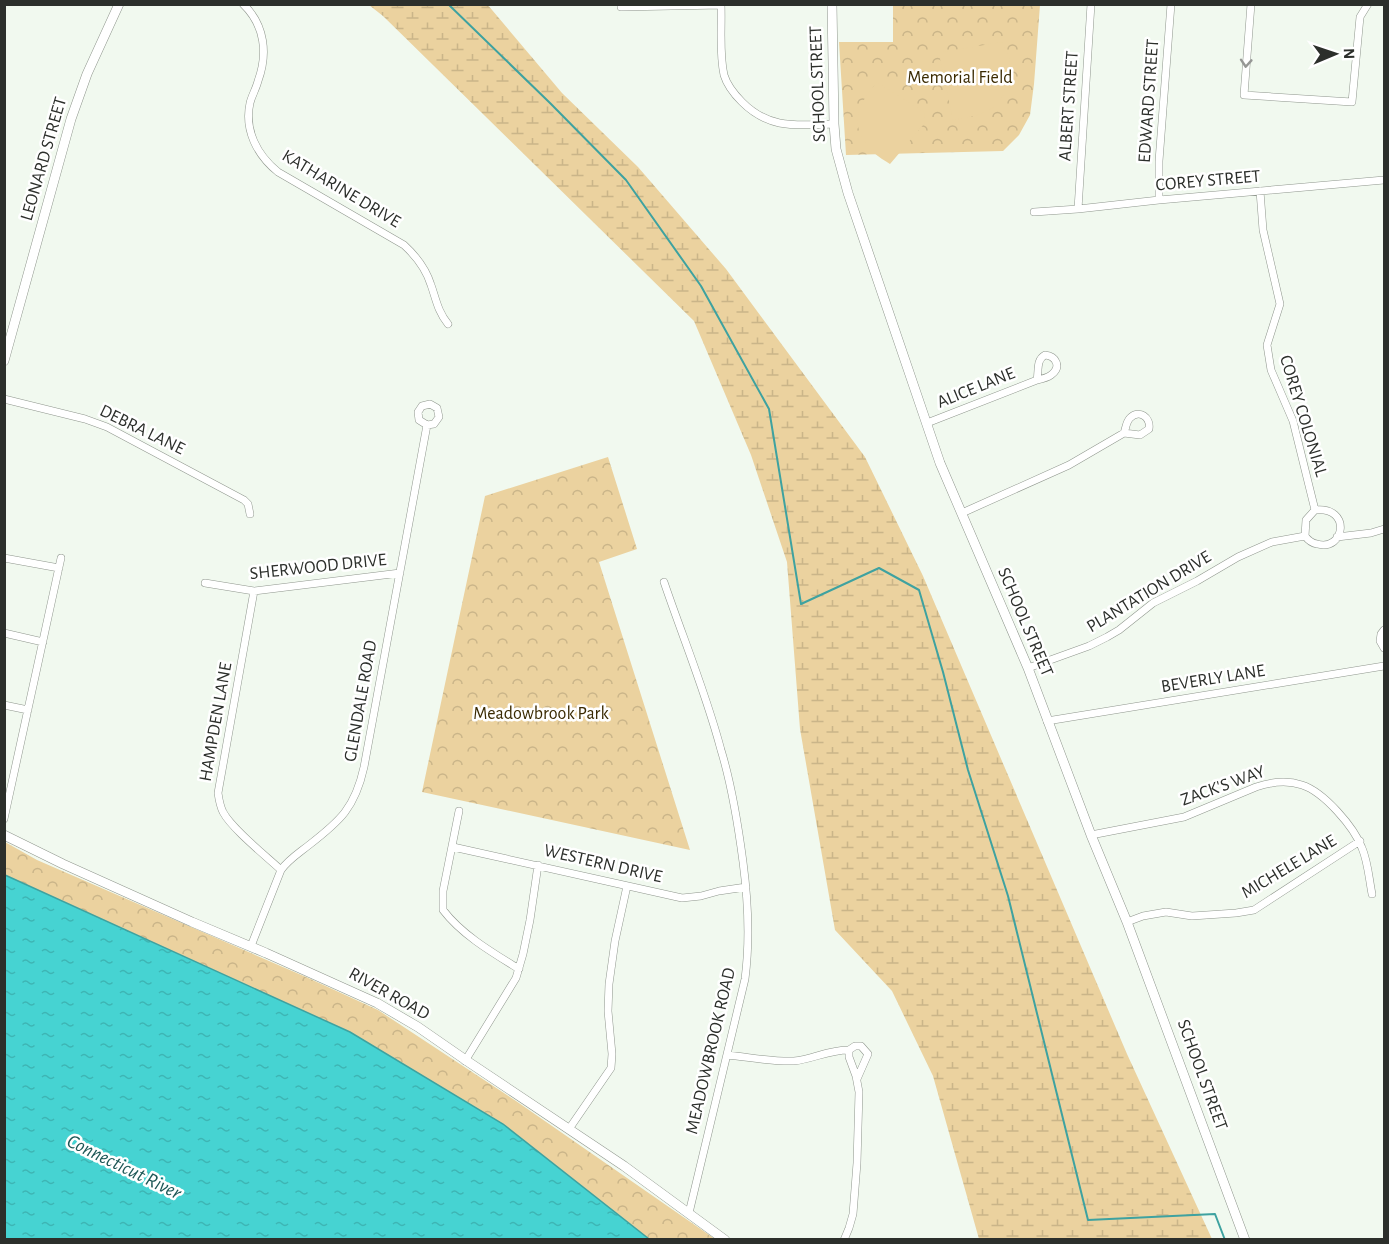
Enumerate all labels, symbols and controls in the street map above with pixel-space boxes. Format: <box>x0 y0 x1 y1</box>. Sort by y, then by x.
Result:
north arrow <box>1305 24 1365 84</box>
street label: SCHOOL STREET <box>807 25 829 142</box>
street label: EDWARD STREET <box>1136 38 1162 163</box>
text: N <box>1341 48 1357 59</box>
street label: ALBERT STREET <box>1056 50 1082 162</box>
one-way arrow <box>1240 58 1253 67</box>
park label: Memorial Field <box>907 69 1013 87</box>
street label: LEONARD STREET <box>18 95 70 223</box>
street label: KATHARINE DRIVE <box>279 147 404 232</box>
street label: COREY STREET <box>1155 167 1261 195</box>
street label: COREY COLONIAL <box>1276 353 1330 479</box>
street label: ALICE LANE <box>934 364 1018 412</box>
street label: DEBRA LANE <box>97 402 188 458</box>
street label: PLANTATION DRIVE <box>1084 548 1215 636</box>
street label: SHERWOOD DRIVE <box>249 551 388 583</box>
street label: SCHOOL STREET <box>994 565 1056 679</box>
street label: GLENDALE ROAD <box>341 639 381 763</box>
street label: HAMPDEN LANE <box>197 661 235 783</box>
street label: BEVERLY LANE <box>1160 662 1267 696</box>
park label: Meadowbrook Park <box>473 705 609 723</box>
street label: ZACK'S WAY <box>1179 762 1268 810</box>
street label: MICHELE LANE <box>1238 832 1340 902</box>
street label: WESTERN DRIVE <box>542 842 664 886</box>
street label: RIVER ROAD <box>346 964 432 1024</box>
street label: MEADOWBROOK ROAD <box>683 966 739 1136</box>
street label: SCHOOL STREET <box>1174 1017 1230 1133</box>
water label: Connecticut River <box>64 1131 185 1203</box>

